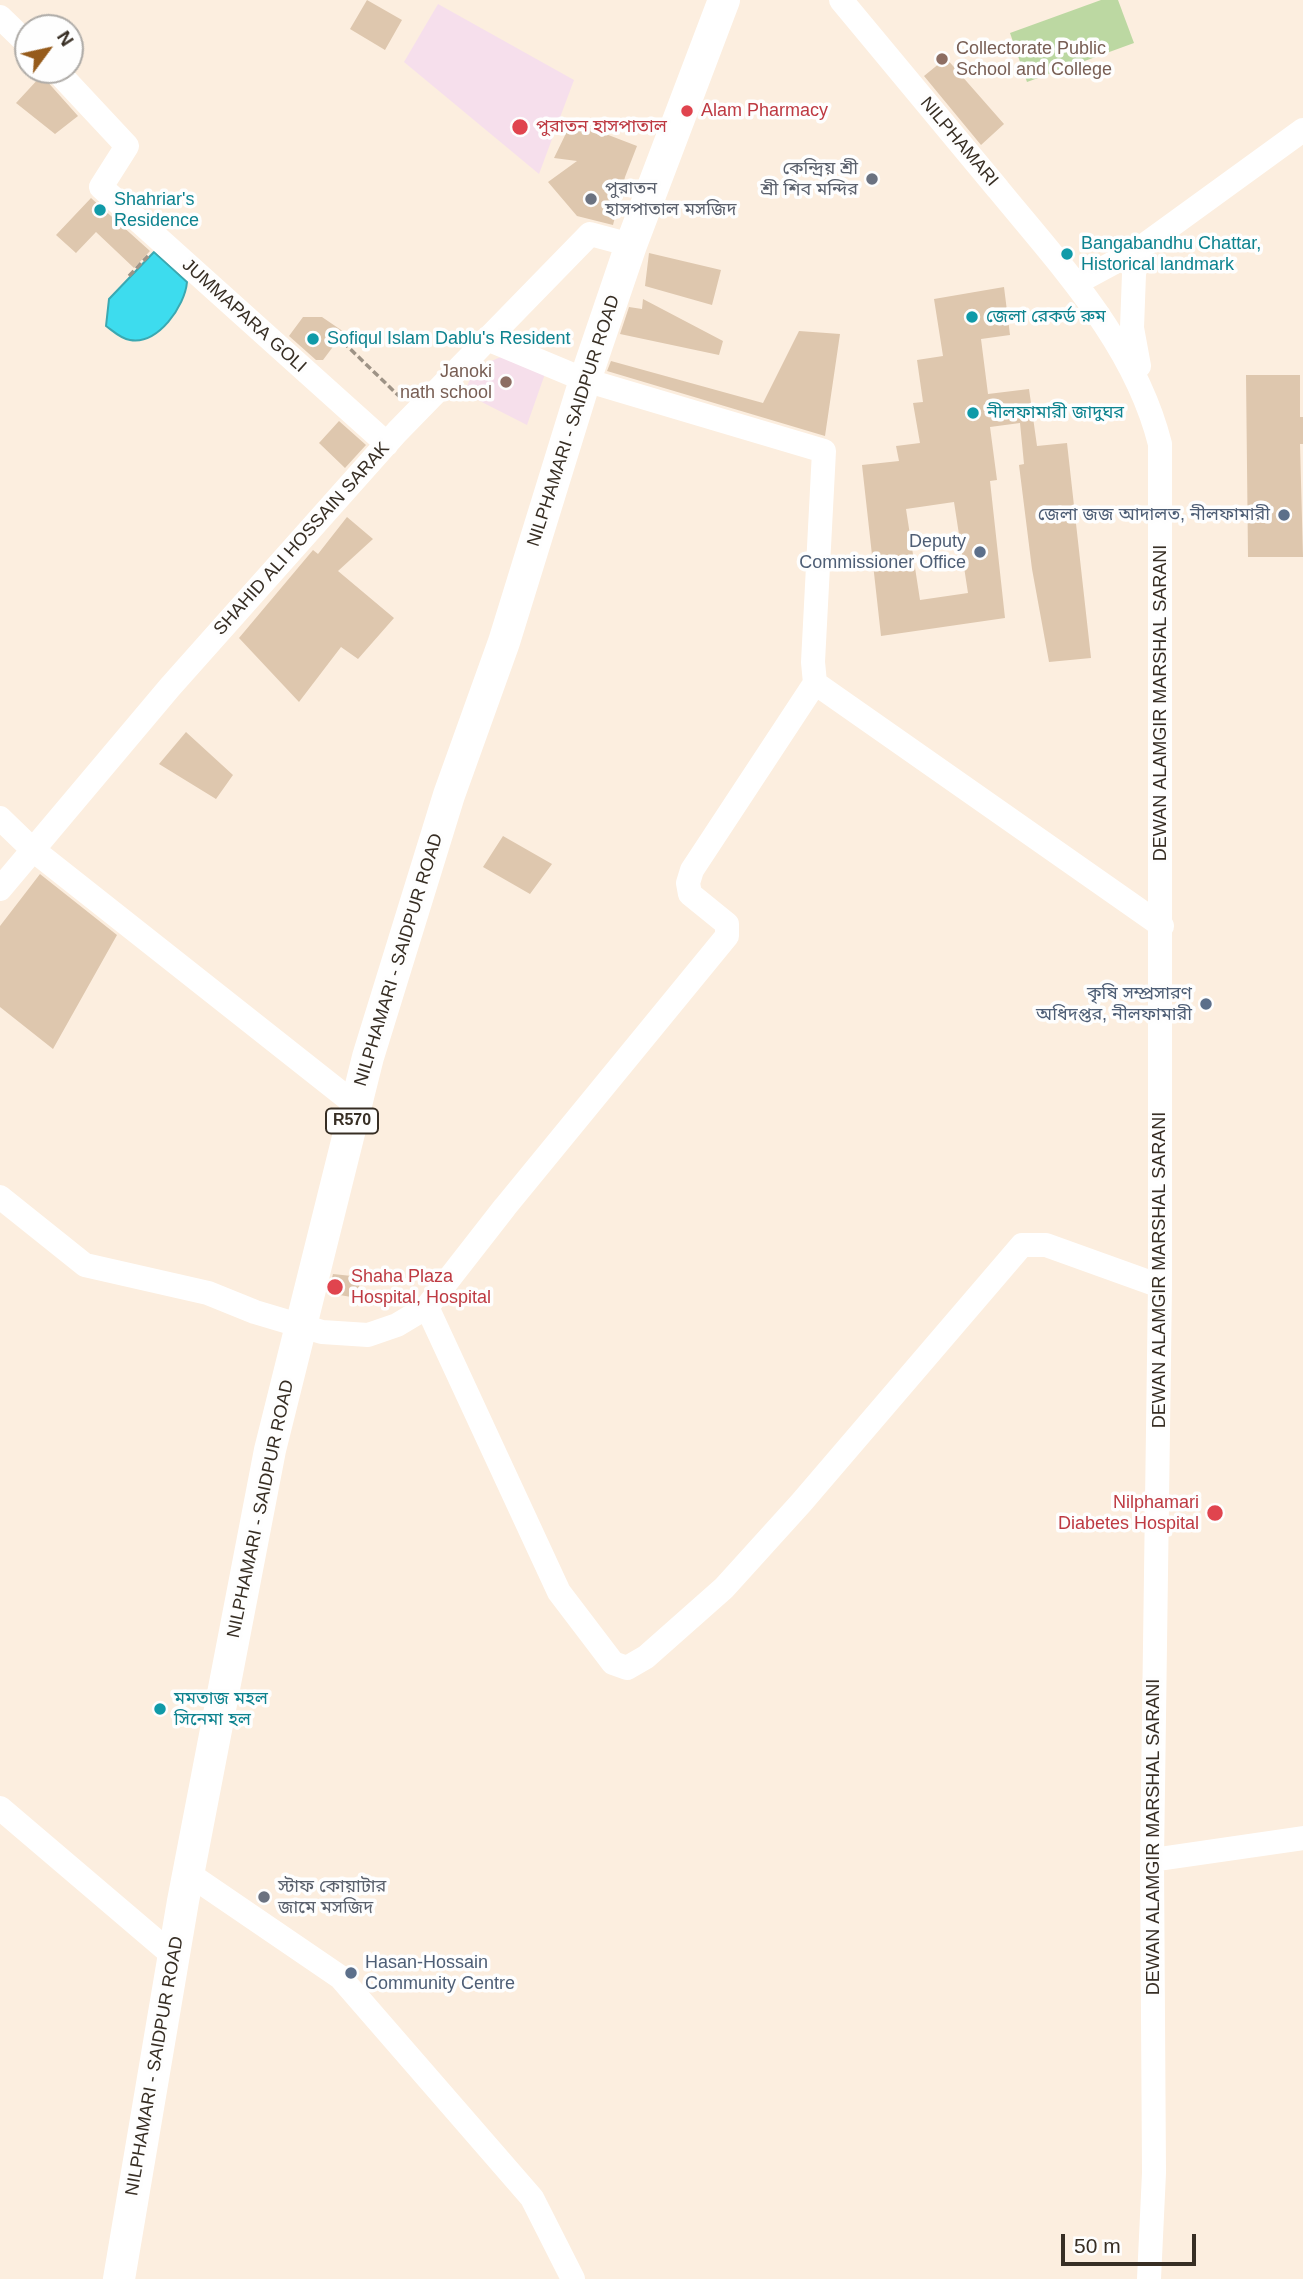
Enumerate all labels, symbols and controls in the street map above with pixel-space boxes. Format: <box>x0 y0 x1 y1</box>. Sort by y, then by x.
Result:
north arrow <box>14 14 84 84</box>
text: N <box>53 27 78 50</box>
place label: Collectorate Public School and College <box>956 38 1112 80</box>
marker: Collectorate Public School and College <box>934 51 950 67</box>
street label: NILPHAMARI <box>915 93 1003 191</box>
place label: Alam Pharmacy <box>701 100 828 122</box>
marker: Alam Pharmacy <box>679 103 695 119</box>
place label: পুরাতন হাসপাতাল <box>536 116 667 138</box>
marker: পুরাতন হাসপাতাল <box>510 117 530 137</box>
place label: কেন্দ্রিয় শ্রী শ্রী শিব মন্দির <box>761 158 858 200</box>
marker: কেন্দ্রিয় শ্রী শ্রী শিব মন্দির <box>864 171 880 187</box>
place label: পুরাতন হাসপাতাল মসজিদ <box>605 178 736 220</box>
place label: Shahriar's Residence <box>114 189 199 232</box>
marker: পুরাতন হাসপাতাল মসজিদ <box>583 191 599 207</box>
marker: Shahriar's Residence <box>92 202 108 218</box>
place label: Bangabandhu Chattar, Historical landmark <box>1081 233 1261 276</box>
marker: Bangabandhu Chattar, Historical landmark <box>1059 246 1075 262</box>
street label: JUMMAPARA GOLI <box>177 255 311 377</box>
street label: NILPHAMARI - SAIDPUR ROAD <box>523 293 625 549</box>
place label: জেলা রেকর্ড রুম <box>986 306 1106 328</box>
marker: জেলা রেকর্ড রুম <box>964 309 980 325</box>
place label: Sofiqul Islam Dablu's Resident <box>327 328 571 350</box>
marker: Sofiqul Islam Dablu's Resident <box>305 331 321 347</box>
place label: Janoki nath school <box>400 361 492 404</box>
marker: Janoki nath school <box>498 374 514 390</box>
place label: নীলফামারী জাদুঘর <box>987 402 1124 424</box>
marker: নীলফামারী জাদুঘর <box>965 405 981 421</box>
street label: SHAHID ALI HOSSAIN SARAK <box>210 438 394 640</box>
place label: জেলা জজ আদালত, নীলফামারী <box>1038 504 1270 526</box>
marker: জেলা জজ আদালত, নীলফামারী <box>1276 507 1292 523</box>
place label: Deputy Commissioner Office <box>799 531 966 574</box>
marker: Deputy Commissioner Office <box>972 544 988 560</box>
street label: DEWAN ALAMGIR MARSHAL SARANI <box>1150 545 1172 861</box>
street label: NILPHAMARI - SAIDPUR ROAD <box>350 831 448 1089</box>
place label: কৃষি সম্প্রসারণ অধিদপ্তর, নীলফামারী <box>1036 983 1192 1026</box>
marker: কৃষি সম্প্রসারণ অধিদপ্তর, নীলফামারী <box>1198 996 1214 1012</box>
road number: R570 <box>326 1108 378 1134</box>
street label: DEWAN ALAMGIR MARSHAL SARANI <box>1149 1112 1171 1428</box>
place label: Shaha Plaza Hospital, Hospital <box>351 1266 491 1308</box>
marker: Shaha Plaza Hospital, Hospital <box>325 1277 345 1297</box>
street label: NILPHAMARI - SAIDPUR ROAD <box>223 1378 299 1640</box>
place label: Nilphamari Diabetes Hospital <box>1058 1492 1199 1534</box>
marker: Nilphamari Diabetes Hospital <box>1205 1503 1225 1523</box>
street label: DEWAN ALAMGIR MARSHAL SARANI <box>1143 1679 1165 1995</box>
place label: মমতাজ মহল সিনেমা হল <box>174 1688 268 1730</box>
marker: মমতাজ মহল সিনেমা হল <box>152 1701 168 1717</box>
place label: স্টাফ কোয়াটার জামে মসজিদ <box>278 1876 386 1918</box>
marker: স্টাফ কোয়াটার জামে মসজিদ <box>256 1889 272 1905</box>
street label: NILPHAMARI - SAIDPUR ROAD <box>122 1935 188 2197</box>
place label: Hasan-Hossain Community Centre <box>365 1952 515 1994</box>
marker: Hasan-Hossain Community Centre <box>343 1965 359 1981</box>
scale bar <box>1065 2220 1200 2264</box>
text: 50 m <box>1074 2234 1121 2257</box>

